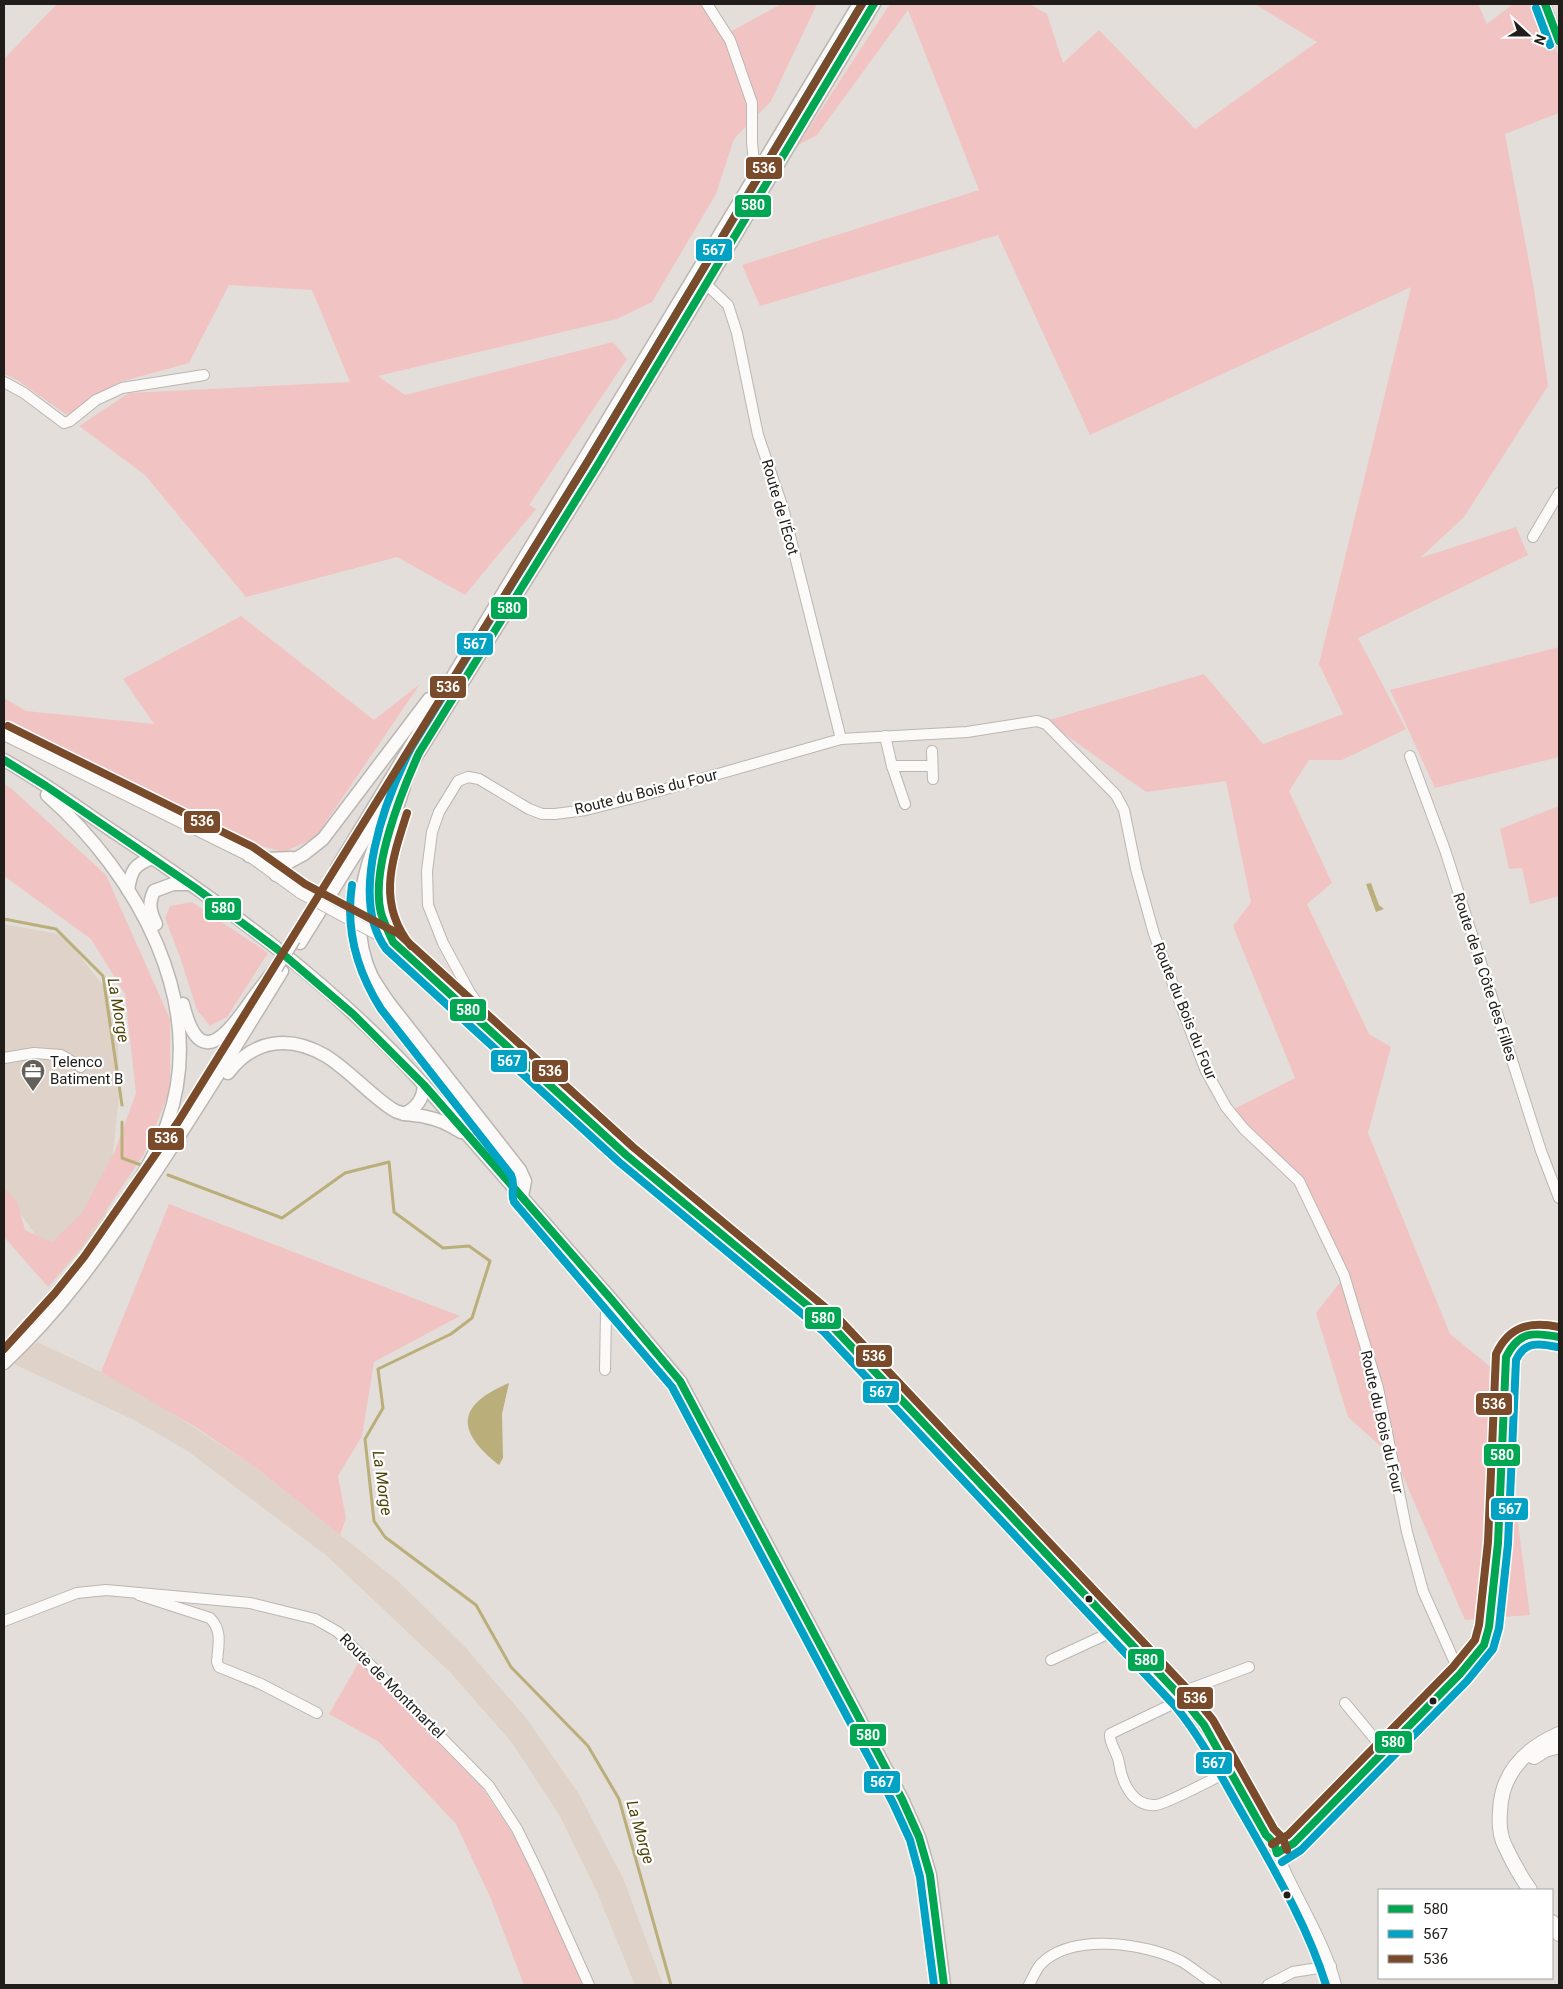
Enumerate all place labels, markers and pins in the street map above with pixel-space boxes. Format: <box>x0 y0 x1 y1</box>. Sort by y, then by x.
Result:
place label: Telenco Batiment B <box>50 1053 123 1088</box>
office icon: Telenco Batiment B <box>20 1058 46 1092</box>
unlabelled marker <box>1084 1594 1094 1604</box>
unlabelled marker <box>1428 1696 1438 1706</box>
unlabelled marker <box>1282 1890 1292 1900</box>

